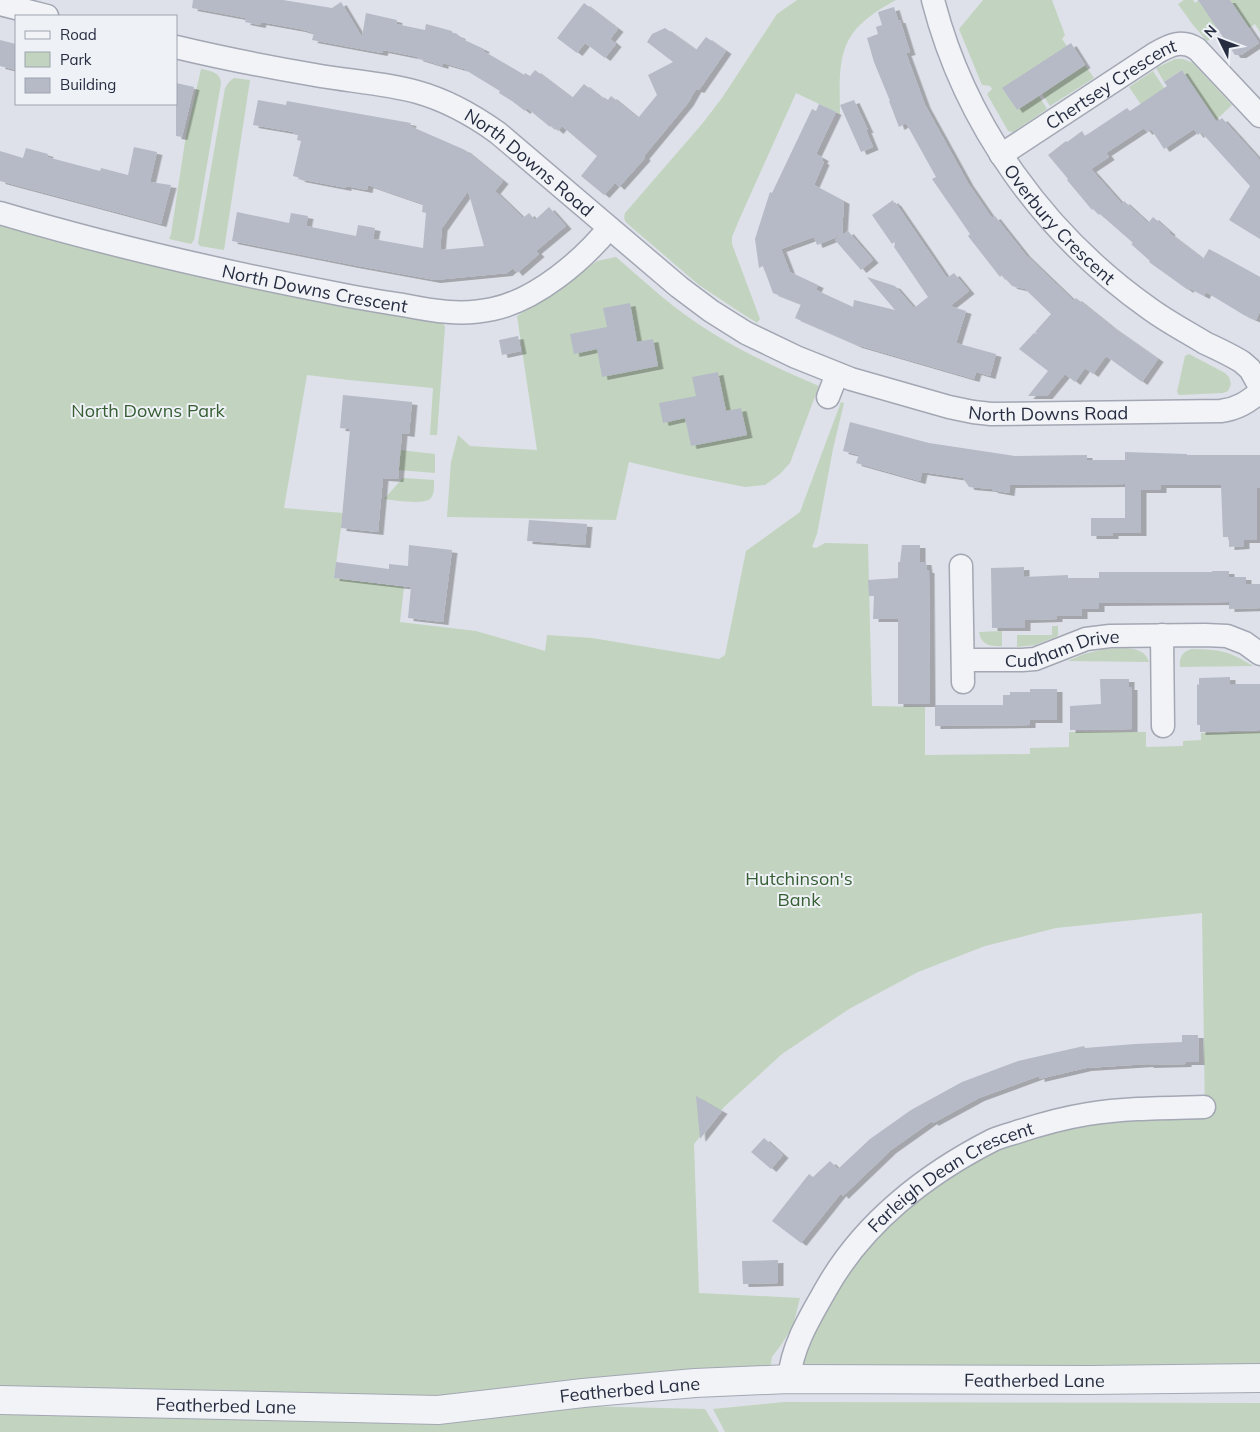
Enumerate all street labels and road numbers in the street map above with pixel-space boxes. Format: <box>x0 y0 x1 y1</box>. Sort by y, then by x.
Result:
street label: Chertsey Crescent <box>1041 33 1179 134</box>
street label: North Downs Road <box>461 103 599 221</box>
street label: Overbury Crescent <box>999 159 1120 289</box>
street label: North Downs Crescent <box>220 259 410 317</box>
street label: North Downs Road <box>967 400 1128 426</box>
street label: Cudham Drive <box>1005 624 1119 672</box>
street label: Farleigh Dean Crescent <box>862 1116 1036 1237</box>
street label: Featherbed Lane <box>964 1368 1105 1392</box>
street label: Featherbed Lane <box>558 1371 701 1407</box>
street label: Featherbed Lane <box>155 1392 297 1418</box>

